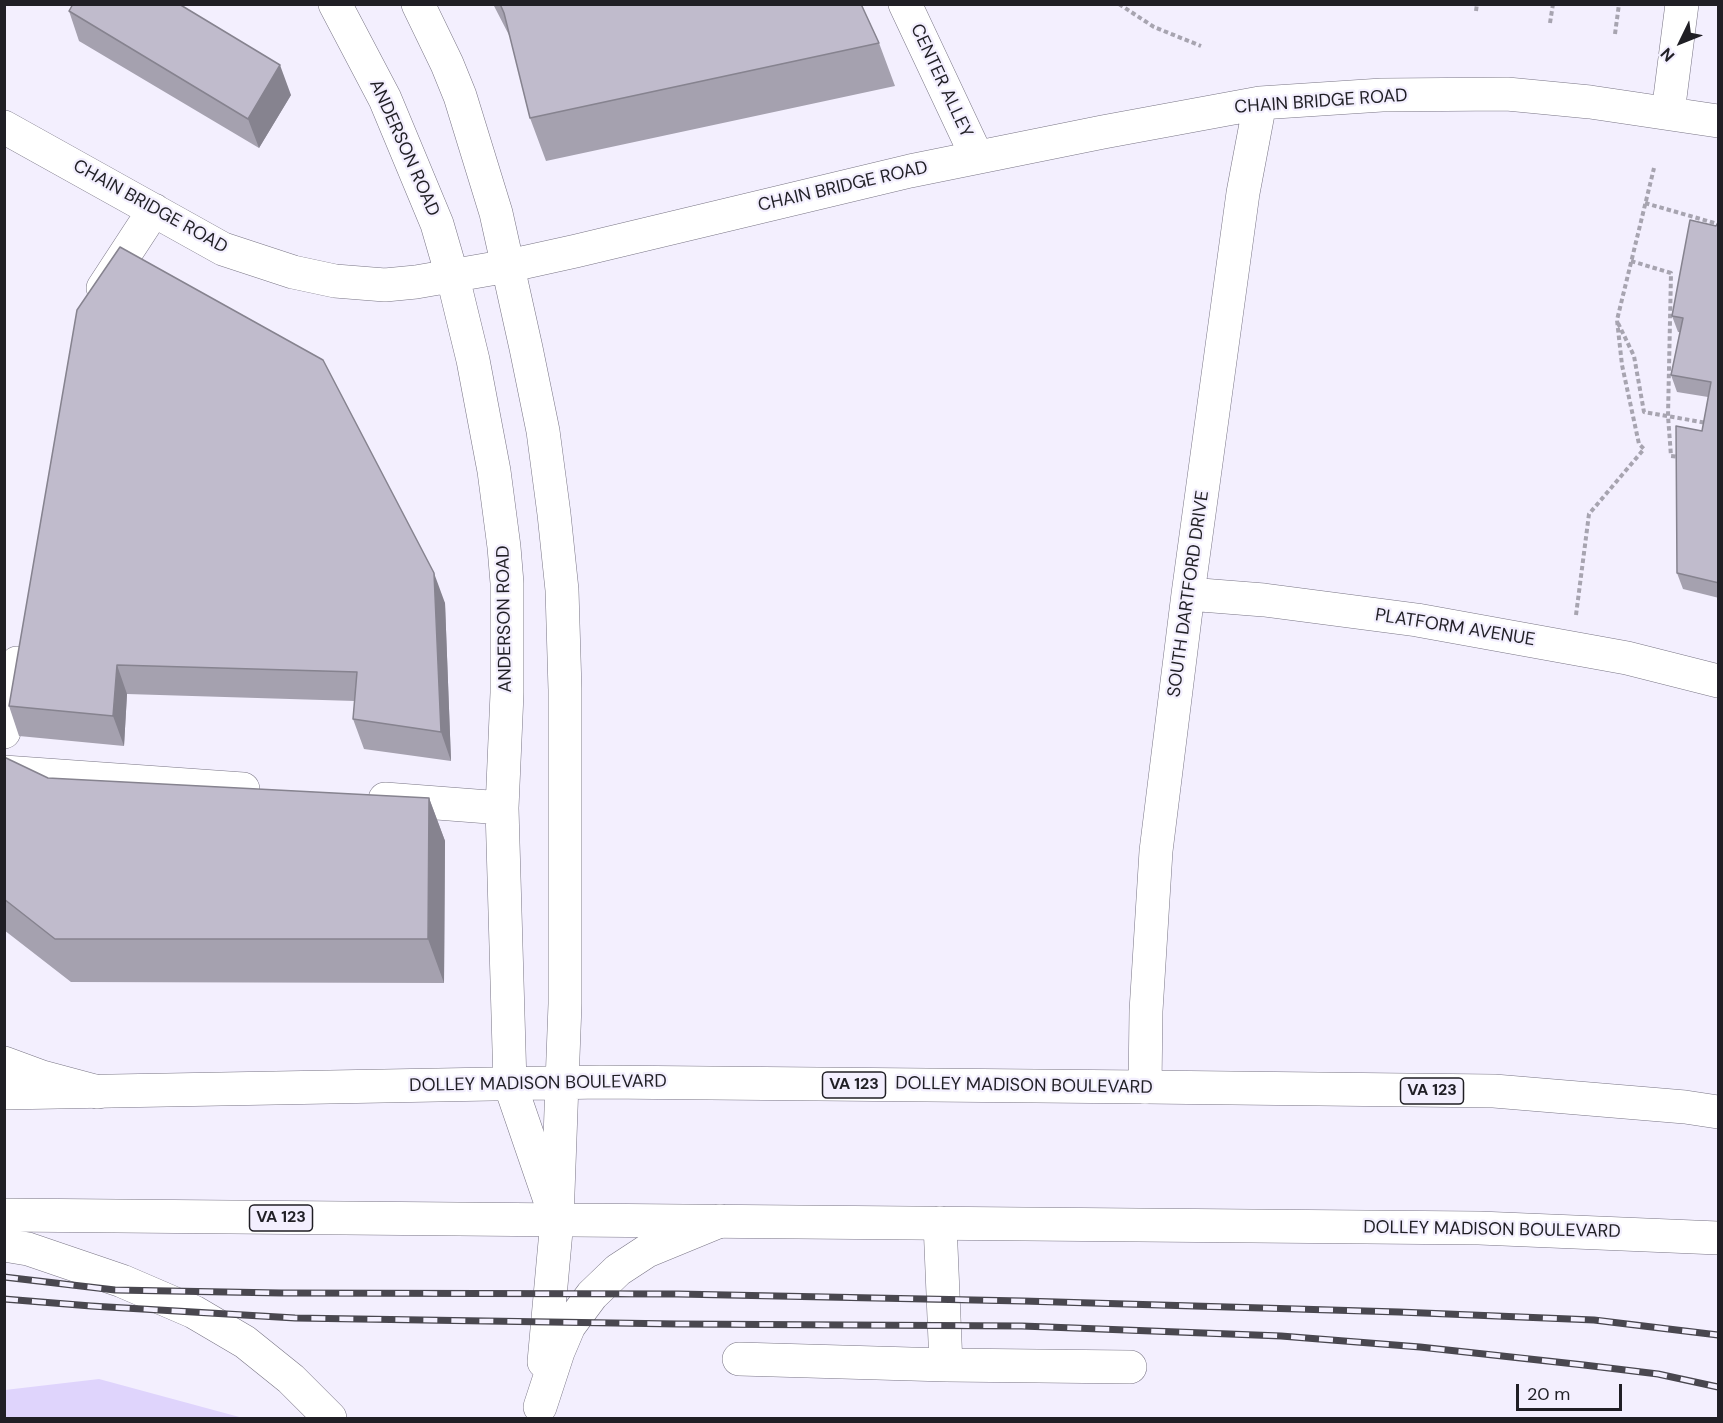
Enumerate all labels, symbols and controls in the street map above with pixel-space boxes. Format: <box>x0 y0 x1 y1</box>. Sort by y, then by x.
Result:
north arrow <box>1651 12 1711 72</box>
street label: CENTER ALLEY <box>905 21 977 141</box>
text: N <box>1656 43 1679 66</box>
street label: ANDERSON ROAD <box>364 76 444 220</box>
street label: CHAIN BRIDGE ROAD <box>1234 85 1408 119</box>
street label: CHAIN BRIDGE ROAD <box>69 156 231 258</box>
street label: CHAIN BRIDGE ROAD <box>756 157 930 217</box>
street label: SOUTH DARTFORD DRIVE <box>1164 489 1214 699</box>
street label: ANDERSON ROAD <box>493 545 517 693</box>
street label: PLATFORM AVENUE <box>1374 605 1536 651</box>
street label: DOLLEY MADISON BOULEVARD <box>409 1071 667 1097</box>
road number: VA 123 <box>822 1072 886 1098</box>
street label: DOLLEY MADISON BOULEVARD <box>895 1073 1153 1099</box>
road number: VA 123 <box>1400 1078 1464 1104</box>
road number: VA 123 <box>250 1205 312 1231</box>
street label: DOLLEY MADISON BOULEVARD <box>1363 1217 1621 1243</box>
scale bar <box>1519 1372 1626 1410</box>
text: 20 m <box>1527 1382 1570 1406</box>

